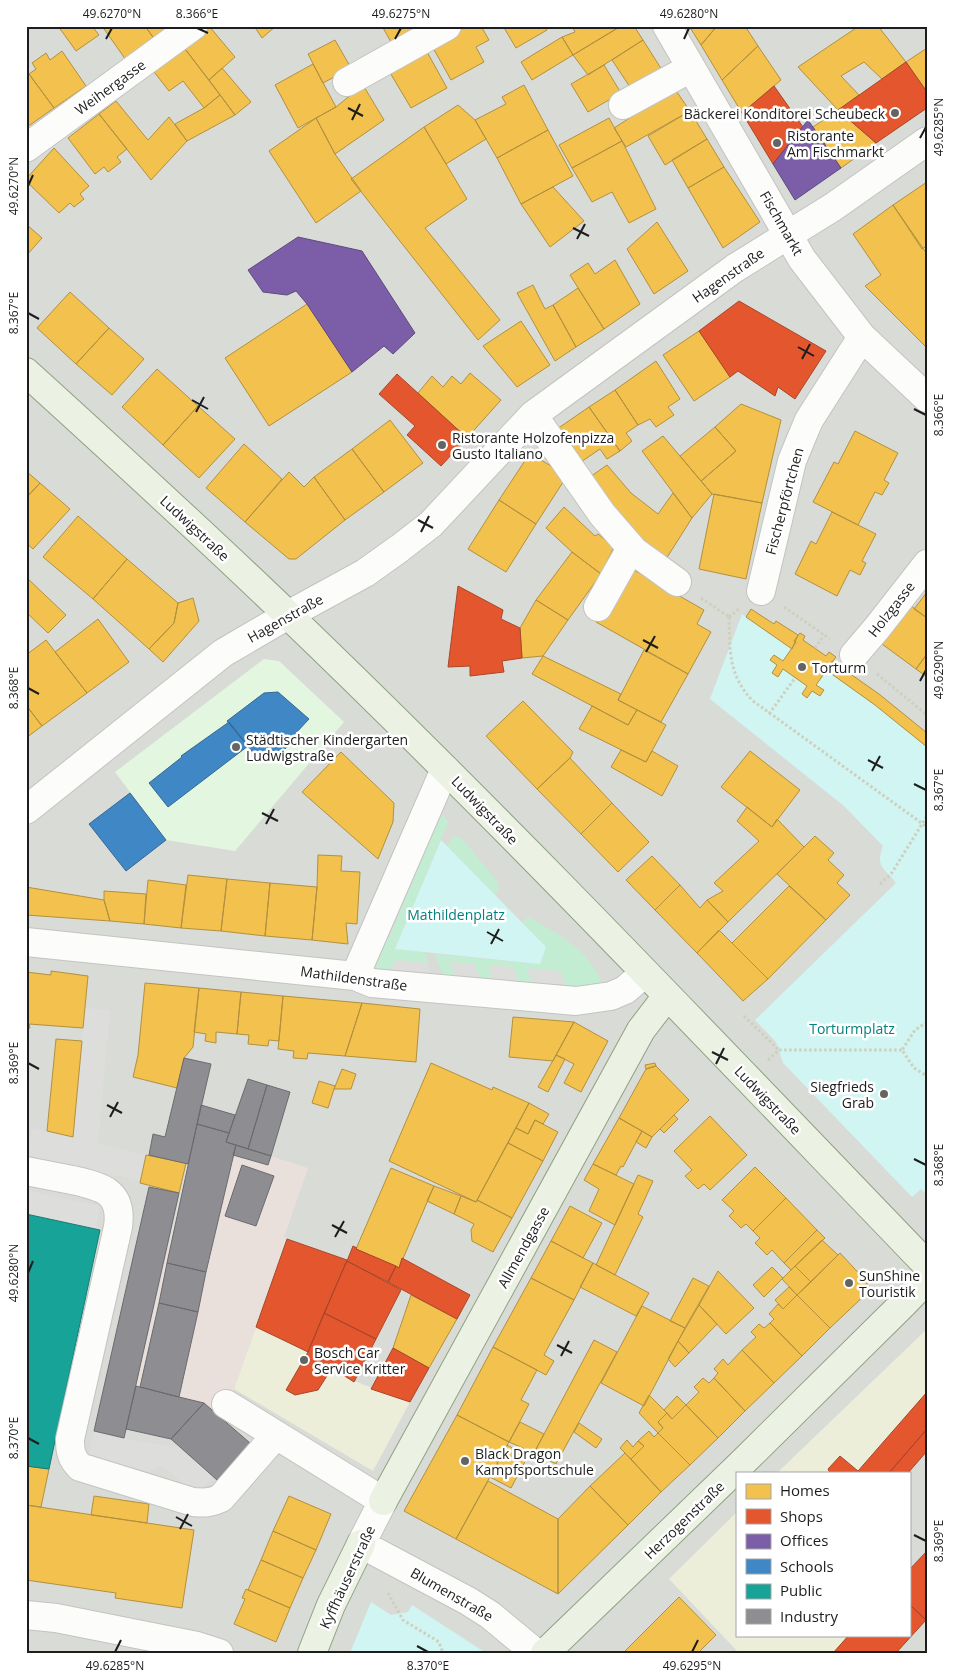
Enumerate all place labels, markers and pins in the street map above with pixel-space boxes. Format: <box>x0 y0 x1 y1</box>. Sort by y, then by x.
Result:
place label: Bäckerei Konditorei Scheubeck <box>684 104 886 123</box>
marker: Bäckerei Konditorei Scheubeck <box>889 107 901 119</box>
place label: Ristorante Am Fischmarkt <box>787 126 884 161</box>
marker: Ristorante Am Fischmarkt <box>771 137 783 149</box>
place label: Ristorante Holzofenpizza Gusto Italiano <box>452 428 614 463</box>
marker: Ristorante Holzofenpizza Gusto Italiano <box>436 439 448 451</box>
place label: Torturm <box>812 658 866 677</box>
marker: Torturm <box>796 661 808 673</box>
place label: Städtischer Kindergarten Ludwigstraße <box>246 730 408 765</box>
marker: Städtischer Kindergarten Ludwigstraße <box>230 741 242 753</box>
place label: Siegfrieds Grab <box>810 1077 874 1112</box>
marker: Siegfrieds Grab <box>878 1088 890 1100</box>
place label: SunShine Touristik <box>859 1266 920 1301</box>
marker: SunShine Touristik <box>843 1277 855 1289</box>
place label: Bosch Car Service Kritter <box>314 1343 406 1378</box>
marker: Bosch Car Service Kritter <box>298 1354 310 1366</box>
place label: Black Dragon Kampfsportschule <box>475 1444 594 1479</box>
marker: Black Dragon Kampfsportschule <box>459 1455 471 1467</box>

